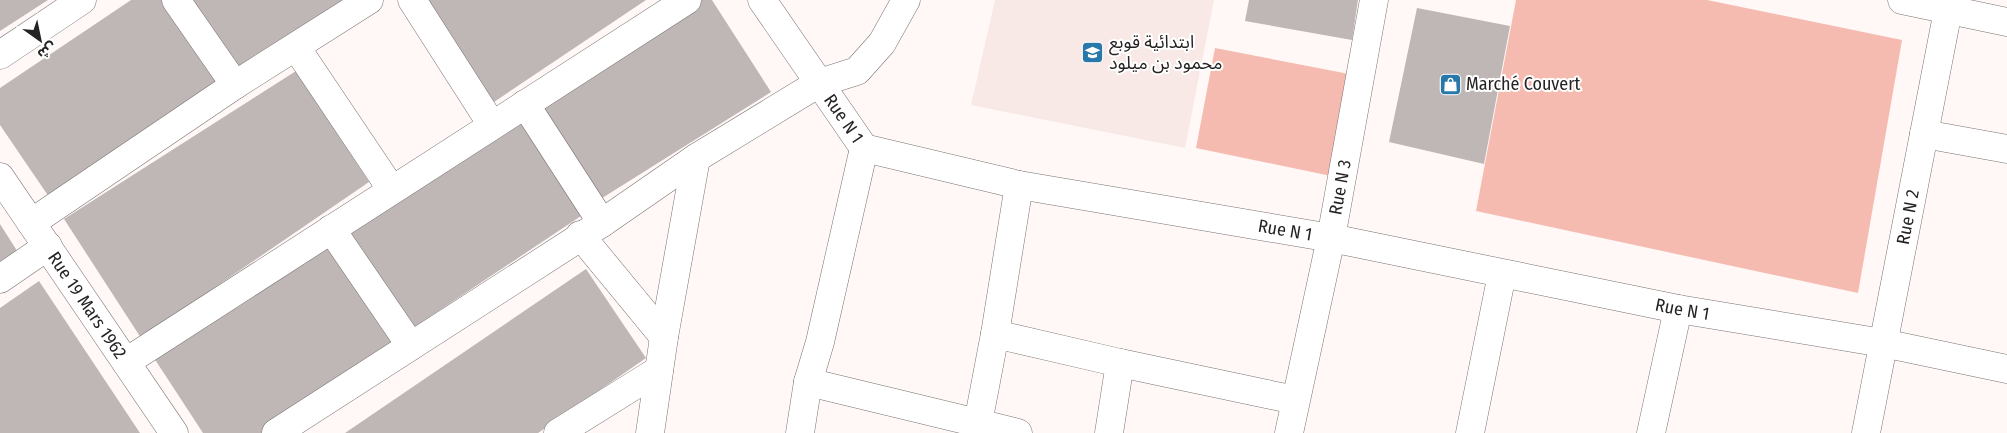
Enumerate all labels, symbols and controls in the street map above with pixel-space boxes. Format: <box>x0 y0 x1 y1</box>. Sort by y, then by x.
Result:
north arrow <box>15 15 65 65</box>
place label: ابتدائية قوبع محمود بن ميلود <box>1109 31 1223 74</box>
text: ش <box>34 38 59 63</box>
school or university icon: ابتدائية قوبع محمود بن ميلود <box>1081 40 1105 64</box>
shop icon: Marché Couvert <box>1438 72 1462 96</box>
place label: Marché Couvert <box>1466 73 1580 95</box>
street label: Rue N 1 <box>819 90 868 147</box>
street label: Rue N 3 <box>1324 158 1356 217</box>
street label: Rue N 2 <box>1892 188 1924 246</box>
street label: Rue N 1 <box>1256 215 1314 246</box>
street label: Rue 19 Mars 1962 <box>43 248 131 363</box>
street label: Rue N 1 <box>1653 294 1711 325</box>

